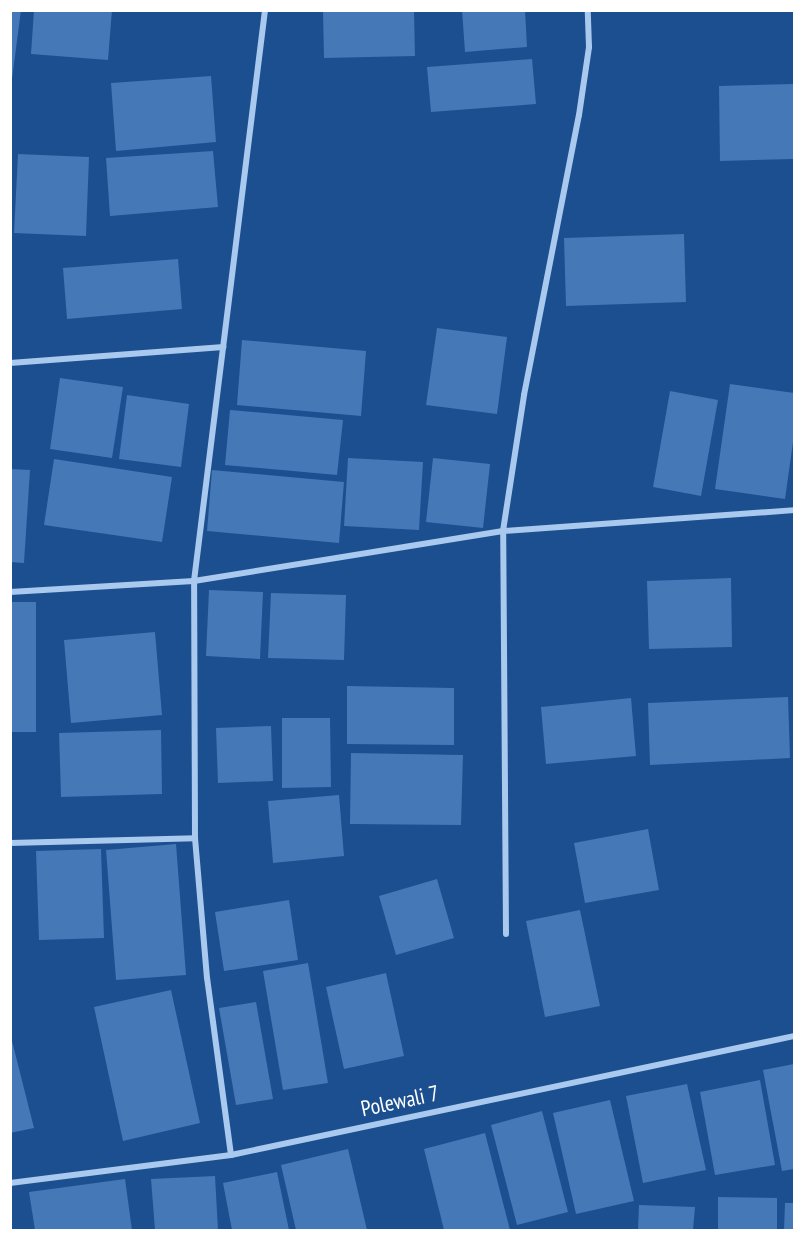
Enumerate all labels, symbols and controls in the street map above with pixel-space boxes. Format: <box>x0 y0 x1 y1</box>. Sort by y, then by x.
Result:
street label: Polewali 7 <box>359 1080 441 1122</box>

